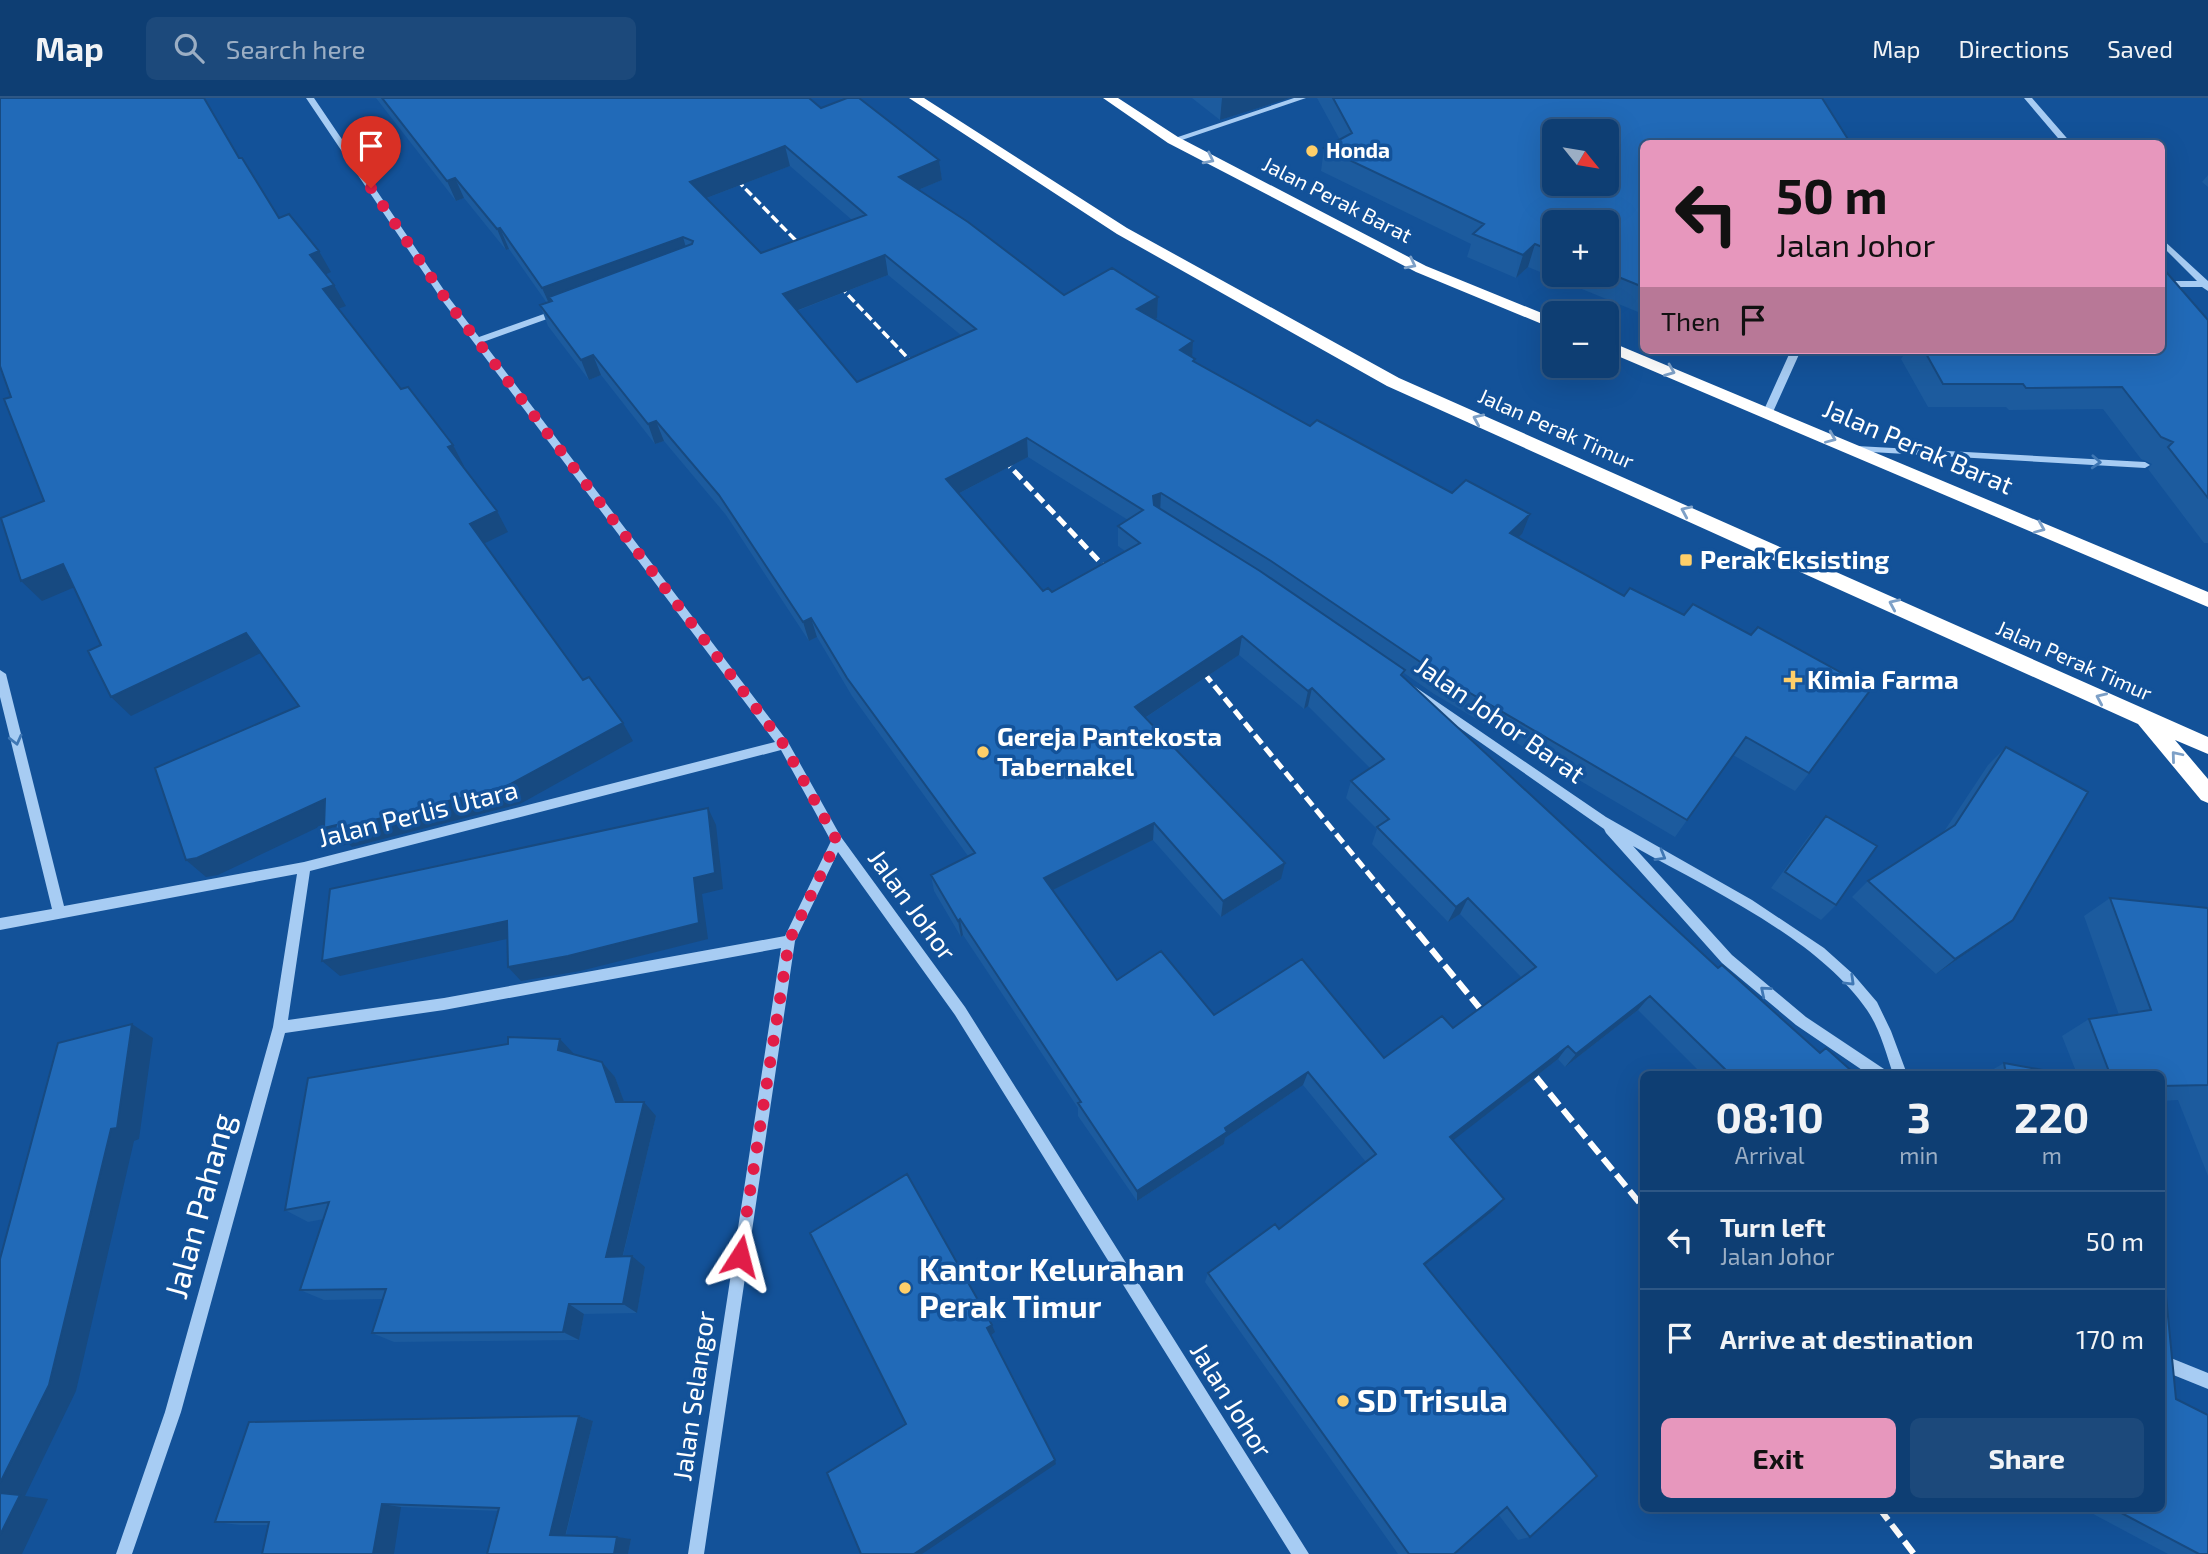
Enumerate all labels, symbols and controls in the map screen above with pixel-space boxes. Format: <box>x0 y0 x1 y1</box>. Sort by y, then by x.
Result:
search box <box>146 17 636 80</box>
text: Map <box>35 28 104 68</box>
icon: search <box>170 29 208 67</box>
text: Search here <box>226 33 365 64</box>
text: Map <box>1872 34 1920 63</box>
text: Directions <box>1958 34 2069 63</box>
text: Saved <box>2107 34 2173 63</box>
pin <box>341 116 401 188</box>
north arrow <box>1542 119 1619 196</box>
map controls <box>1542 119 1619 378</box>
icon: arrive <box>352 127 390 165</box>
place label: Honda <box>1326 137 1390 162</box>
marker: Honda <box>1304 143 1320 159</box>
one-way arrow <box>1202 150 1214 164</box>
street label: Jalan Perak Barat <box>1259 150 1417 247</box>
text: 50 m <box>1776 165 1888 224</box>
icon: left <box>1661 168 1752 259</box>
button: + <box>1542 210 1619 287</box>
text: Jalan Johor <box>1776 225 1935 263</box>
one-way arrow <box>1404 255 1416 269</box>
button: − <box>1542 301 1619 378</box>
icon: arrive <box>1734 301 1772 339</box>
text: Then <box>1661 305 1720 336</box>
one-way arrow <box>1662 363 1675 377</box>
street label: Jalan Perak Timur <box>1475 382 1639 473</box>
street label: Jalan Perak Barat <box>1819 392 2018 500</box>
one-way arrow <box>1473 413 1485 427</box>
one-way arrow <box>1824 430 1836 444</box>
one-way arrow <box>2091 454 2102 469</box>
one-way arrow <box>1681 505 1693 519</box>
one-way arrow <box>2033 520 2045 534</box>
place label: Perak Eksisting <box>1700 543 1889 574</box>
marker: Perak Eksisting <box>1678 552 1694 568</box>
one-way arrow <box>1888 598 1901 612</box>
street label: Jalan Perak Timur <box>1993 614 2157 705</box>
street label: Jalan Johor Barat <box>1410 649 1592 789</box>
place label: Kimia Farma <box>1807 663 1959 694</box>
marker: Kimia Farma <box>1785 672 1801 688</box>
one-way arrow <box>2096 692 2108 706</box>
place label: Gereja Pantekosta Tabernakel <box>997 720 1222 781</box>
one-way arrow <box>8 734 22 746</box>
marker: Gereja Pantekosta Tabernakel <box>975 744 991 760</box>
one-way arrow <box>2172 751 2184 764</box>
street label: Jalan Perlis Utara <box>314 773 521 852</box>
street label: Jalan Johor <box>863 843 964 966</box>
one-way arrow <box>1654 847 1667 860</box>
one-way arrow <box>1842 973 1855 986</box>
one-way arrow <box>1760 986 1772 999</box>
text: 08:10 <box>1716 1091 1824 1141</box>
text: 3 <box>1907 1091 1931 1141</box>
text: 220 <box>2014 1091 2089 1141</box>
street label: Jalan Pahang <box>155 1109 241 1302</box>
text: Arrival <box>1735 1141 1805 1169</box>
text: min <box>1899 1141 1938 1169</box>
text: m <box>2042 1141 2062 1169</box>
text: Turn left <box>1720 1211 1826 1242</box>
position arrow <box>703 1219 777 1293</box>
icon: left <box>1661 1221 1699 1259</box>
text: 50 m <box>2086 1225 2144 1256</box>
text: Jalan Johor <box>1720 1242 1834 1270</box>
place label: Kantor Kelurahan Perak Timur <box>919 1249 1185 1324</box>
marker: Kantor Kelurahan Perak Timur <box>897 1280 913 1296</box>
street label: Jalan Selangor <box>665 1309 720 1483</box>
icon: arrive <box>1661 1319 1699 1357</box>
text: Arrive at destination <box>1720 1323 1973 1354</box>
text: 170 m <box>2076 1323 2144 1354</box>
street label: Jalan Johor <box>1185 1336 1280 1462</box>
place label: SD Trisula <box>1357 1380 1508 1418</box>
marker: SD Trisula <box>1335 1393 1351 1409</box>
button: Exit <box>1661 1418 1896 1498</box>
button: Share <box>1910 1418 2144 1498</box>

